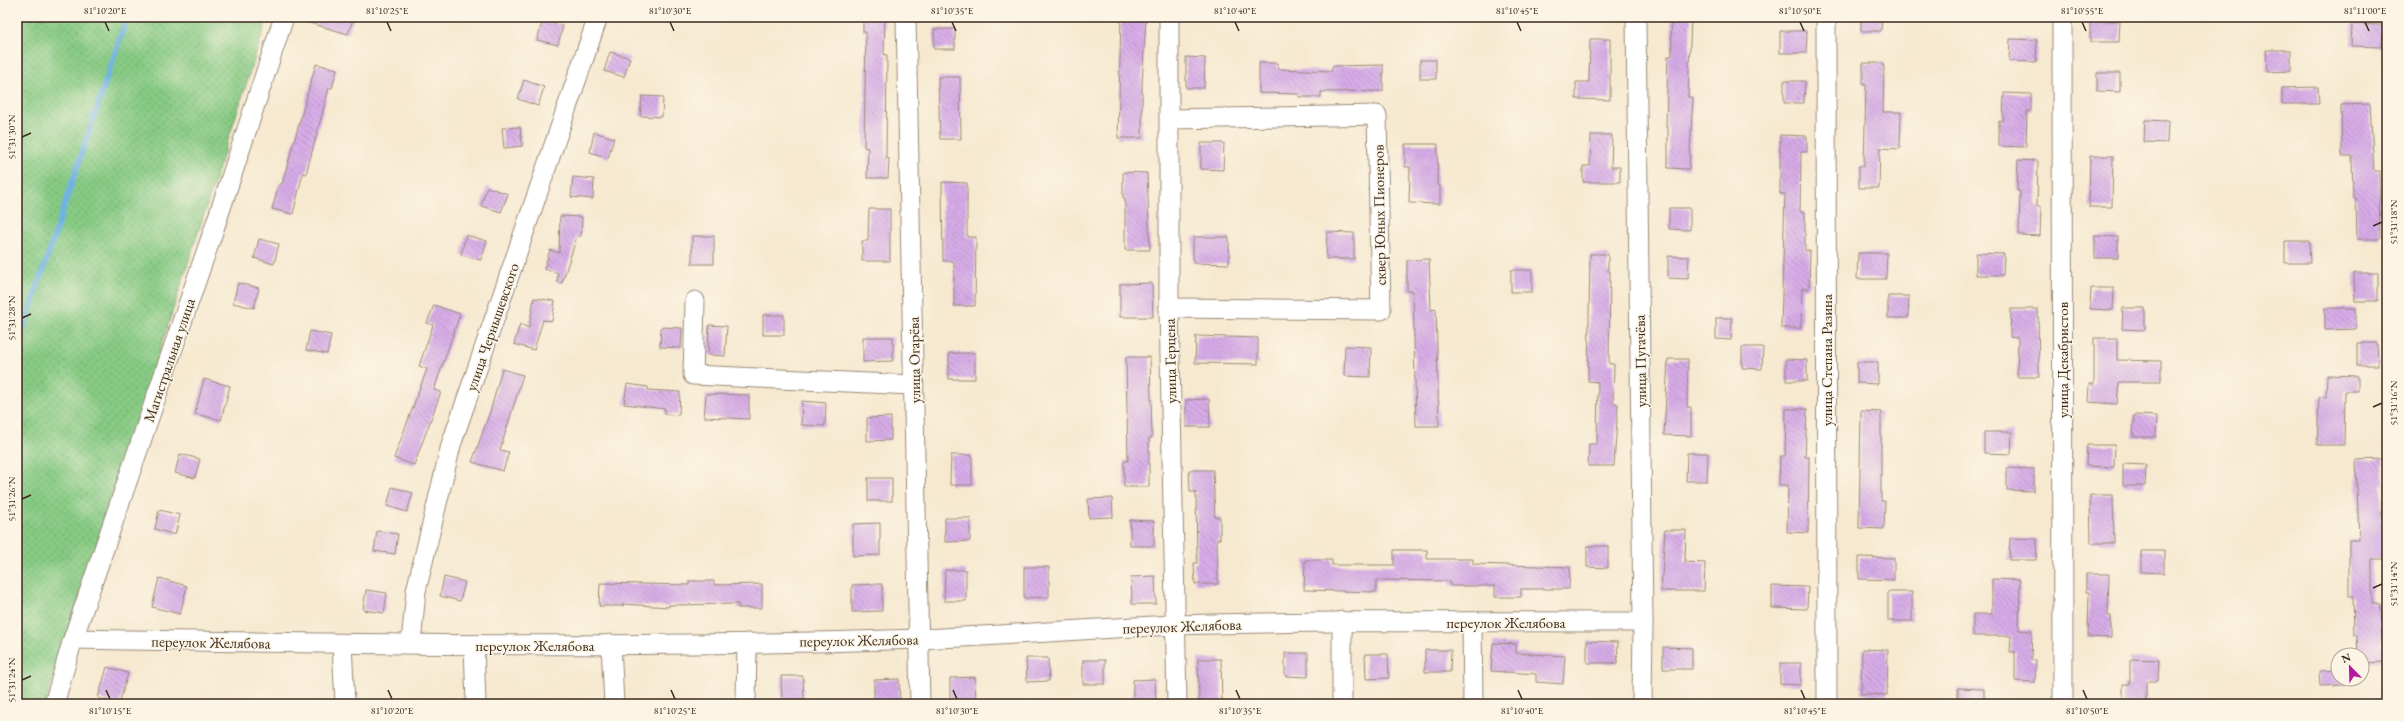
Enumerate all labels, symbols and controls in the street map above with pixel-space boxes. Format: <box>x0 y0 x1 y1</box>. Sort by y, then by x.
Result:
text: 81°10'20"E <box>84 4 127 17</box>
text: 81°10'25"E <box>366 4 409 17</box>
text: 81°10'30"E <box>649 4 692 17</box>
text: 81°10'35"E <box>931 4 974 17</box>
text: 81°10'40"E <box>1214 4 1257 17</box>
text: 81°10'45"E <box>1496 4 1539 17</box>
text: 81°10'50"E <box>1779 4 1822 17</box>
text: 81°10'55"E <box>2061 4 2104 17</box>
text: 81°11'00"E <box>2344 4 2387 17</box>
text: 51°31'30"N <box>5 114 18 159</box>
street label: сквер Юных Пионеров <box>1368 144 1390 286</box>
text: 51°31'18"N <box>2387 199 2400 244</box>
street label: улица Чернышевского <box>461 260 523 394</box>
street label: улица Степана Разина <box>1817 294 1836 426</box>
text: 51°31'28"N <box>5 295 18 340</box>
street label: Магистральная улица <box>139 296 199 424</box>
street label: улица Декабристов <box>2053 302 2072 418</box>
street label: улица Пугачёва <box>1630 314 1650 408</box>
street label: улица Огарёва <box>904 316 924 404</box>
street label: улица Герцена <box>1160 318 1180 404</box>
text: 51°31'16"N <box>2387 380 2400 425</box>
text: 51°31'26"N <box>5 476 18 521</box>
text: 51°31'14"N <box>2387 561 2400 606</box>
street label: переулок Желябова <box>1446 613 1566 632</box>
street label: переулок Желябова <box>1122 614 1242 638</box>
street label: переулок Желябова <box>799 629 919 651</box>
street label: переулок Желябова <box>151 631 271 653</box>
street label: переулок Желябова <box>475 636 595 655</box>
north arrow <box>2330 647 2370 687</box>
text: N <box>2339 650 2353 666</box>
text: 51°31'24"N <box>5 657 18 702</box>
text: 81°10'15"E <box>89 704 132 717</box>
text: 81°10'20"E <box>371 704 414 717</box>
text: 81°10'25"E <box>654 704 697 717</box>
text: 81°10'30"E <box>936 704 979 717</box>
text: 81°10'35"E <box>1219 704 1262 717</box>
text: 81°10'40"E <box>1501 704 1544 717</box>
text: 81°10'45"E <box>1784 704 1827 717</box>
text: 81°10'50"E <box>2066 704 2109 717</box>

